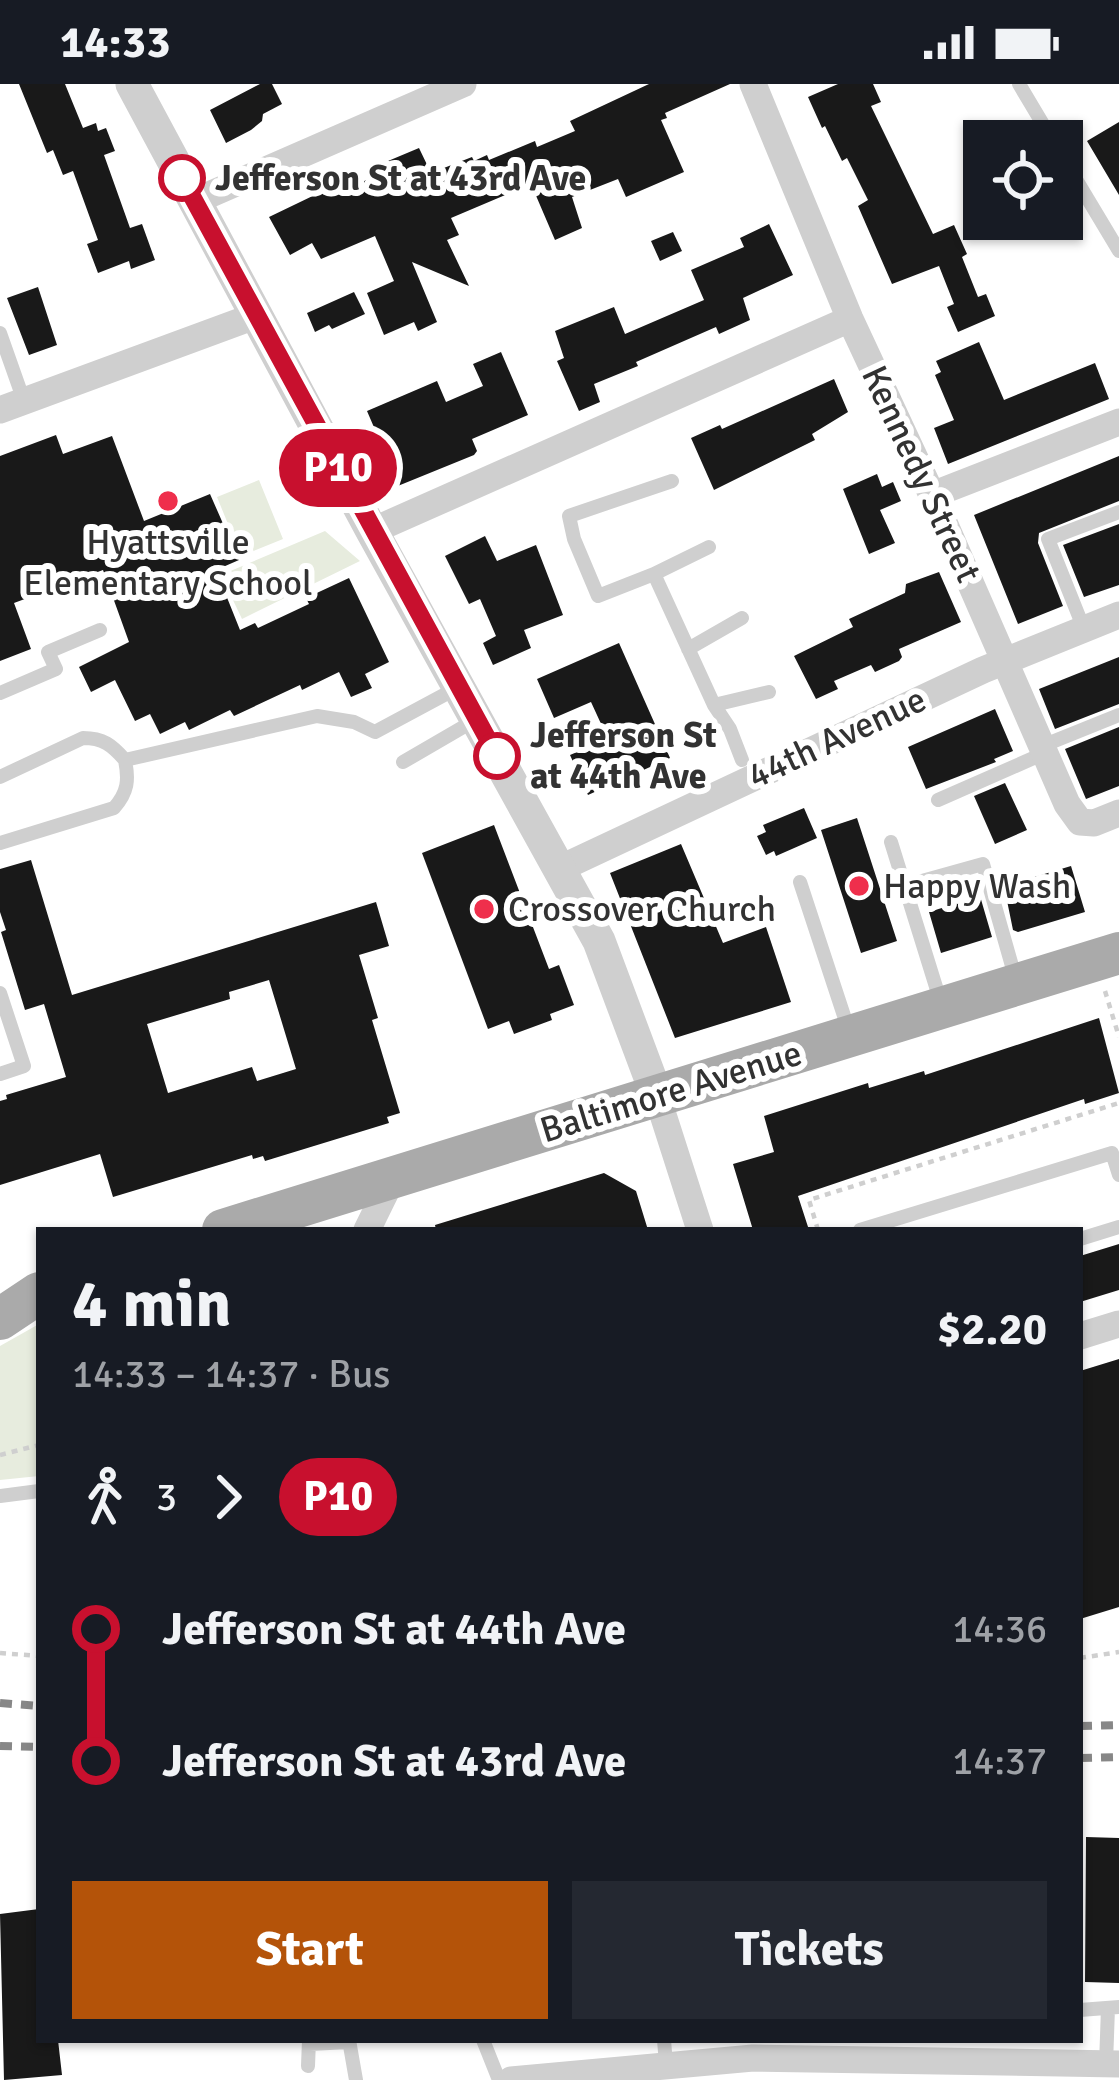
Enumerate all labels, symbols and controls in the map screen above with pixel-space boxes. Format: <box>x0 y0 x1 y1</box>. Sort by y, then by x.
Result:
text: 14:33 <box>60 15 170 70</box>
map controls <box>963 120 1083 240</box>
button: locate <box>963 120 1083 240</box>
marker: Jefferson St at 43rd Ave <box>160 156 204 200</box>
place label: Jefferson St at 43rd Ave <box>215 156 586 201</box>
street label: Kennedy Street <box>851 359 991 589</box>
line badge: P10 <box>269 429 407 507</box>
text: P10 <box>303 442 373 493</box>
marker: Hyattsville Elementary School <box>155 488 181 514</box>
place label: Hyattsville Elementary School <box>23 520 313 606</box>
street label: 44th Avenue <box>741 677 933 799</box>
place label: Jefferson St at 44th Ave <box>530 713 717 799</box>
marker: Jefferson St at 44th Ave <box>475 734 519 778</box>
place label: Happy Wash <box>883 864 1071 909</box>
marker: Happy Wash <box>846 873 872 899</box>
place label: Crossover Church <box>508 887 776 932</box>
marker: Crossover Church <box>471 896 497 922</box>
street label: Baltimore Avenue <box>535 1031 807 1153</box>
text: 4 min <box>72 1264 231 1345</box>
text: $2.20 <box>937 1302 1047 1357</box>
text: 14:33 – 14:37 · Bus <box>72 1350 390 1398</box>
icon: walk <box>72 1464 138 1530</box>
icon: forward <box>195 1464 261 1530</box>
text: P10 <box>303 1471 373 1522</box>
text: 3 <box>156 1473 177 1521</box>
text: Jefferson St at 44th Ave <box>162 1602 626 1657</box>
text: 14:36 <box>952 1605 1047 1653</box>
text: Jefferson St at 43rd Ave <box>162 1734 626 1789</box>
text: 14:37 <box>952 1737 1047 1785</box>
button: Start <box>72 1881 548 2019</box>
button: Tickets <box>572 1881 1047 2019</box>

